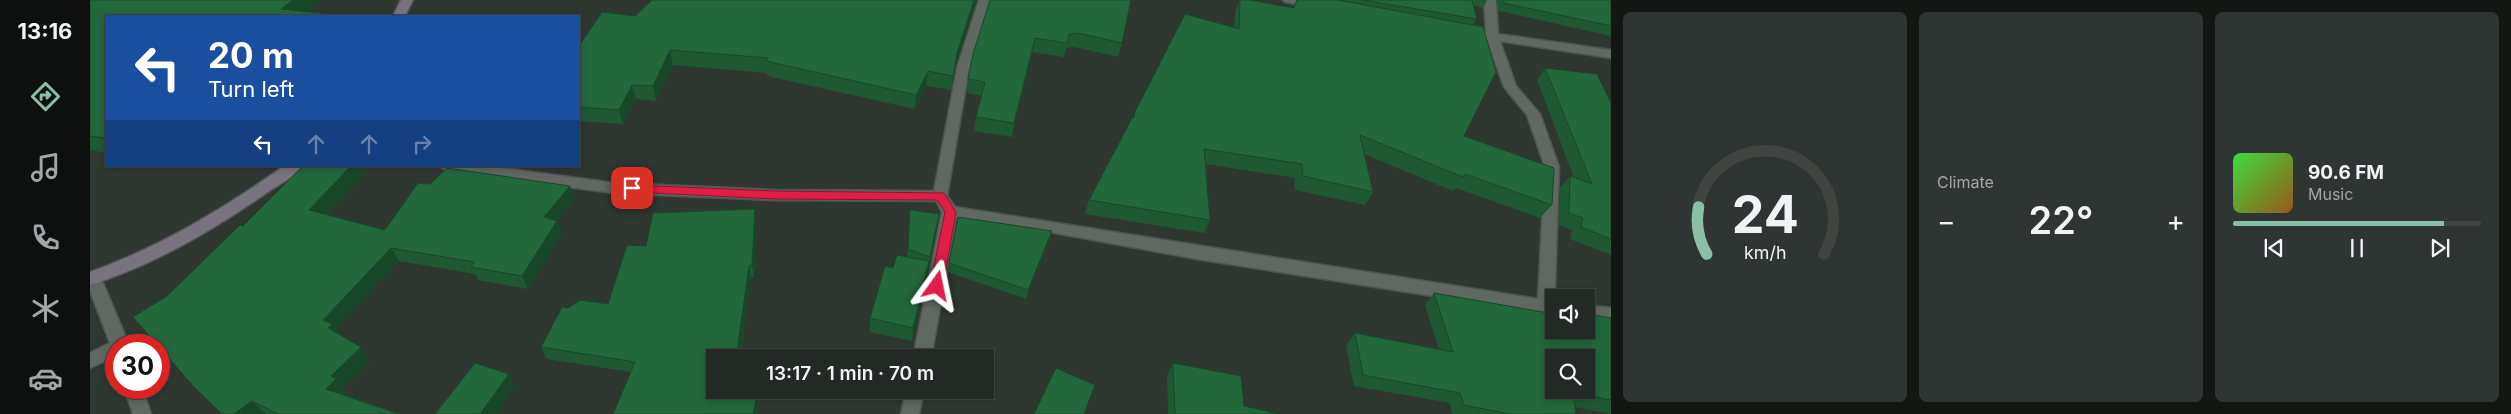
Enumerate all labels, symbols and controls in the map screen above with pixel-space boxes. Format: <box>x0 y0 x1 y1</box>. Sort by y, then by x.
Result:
text: 13:16 <box>18 18 72 44</box>
text: 20 m <box>208 34 294 76</box>
icon: left <box>125 35 190 100</box>
text: Turn left <box>208 76 294 102</box>
icon: directions <box>28 79 63 114</box>
icon: left <box>249 130 277 158</box>
icon: ahead <box>302 130 330 158</box>
icon: ahead <box>355 130 383 158</box>
icon: right <box>408 130 436 158</box>
icon: music <box>28 150 63 185</box>
text: 90.6 FM <box>2308 161 2384 184</box>
pin <box>611 167 653 209</box>
text: Climate <box>1937 172 1994 192</box>
icon: arrive <box>618 174 646 202</box>
text: 24 <box>1731 183 1799 246</box>
text: Music <box>2308 184 2353 204</box>
text: 22° <box>2029 197 2093 243</box>
text: − <box>1937 204 1956 238</box>
text: + <box>2166 204 2185 238</box>
icon: phone <box>28 220 63 255</box>
icon: previous <box>2260 234 2288 262</box>
icon: pause <box>2343 234 2371 262</box>
icon: next <box>2426 234 2454 262</box>
text: km/h <box>1744 242 1786 263</box>
position arrow <box>910 259 962 311</box>
map controls <box>1545 289 1595 399</box>
button: sound <box>1545 289 1595 339</box>
icon: climate <box>28 291 63 326</box>
speed limit sign: 30 <box>105 334 170 399</box>
button: search <box>1545 349 1595 399</box>
icon: car <box>28 361 63 396</box>
text: 13:17 · 1 min · 70 m <box>766 362 934 385</box>

